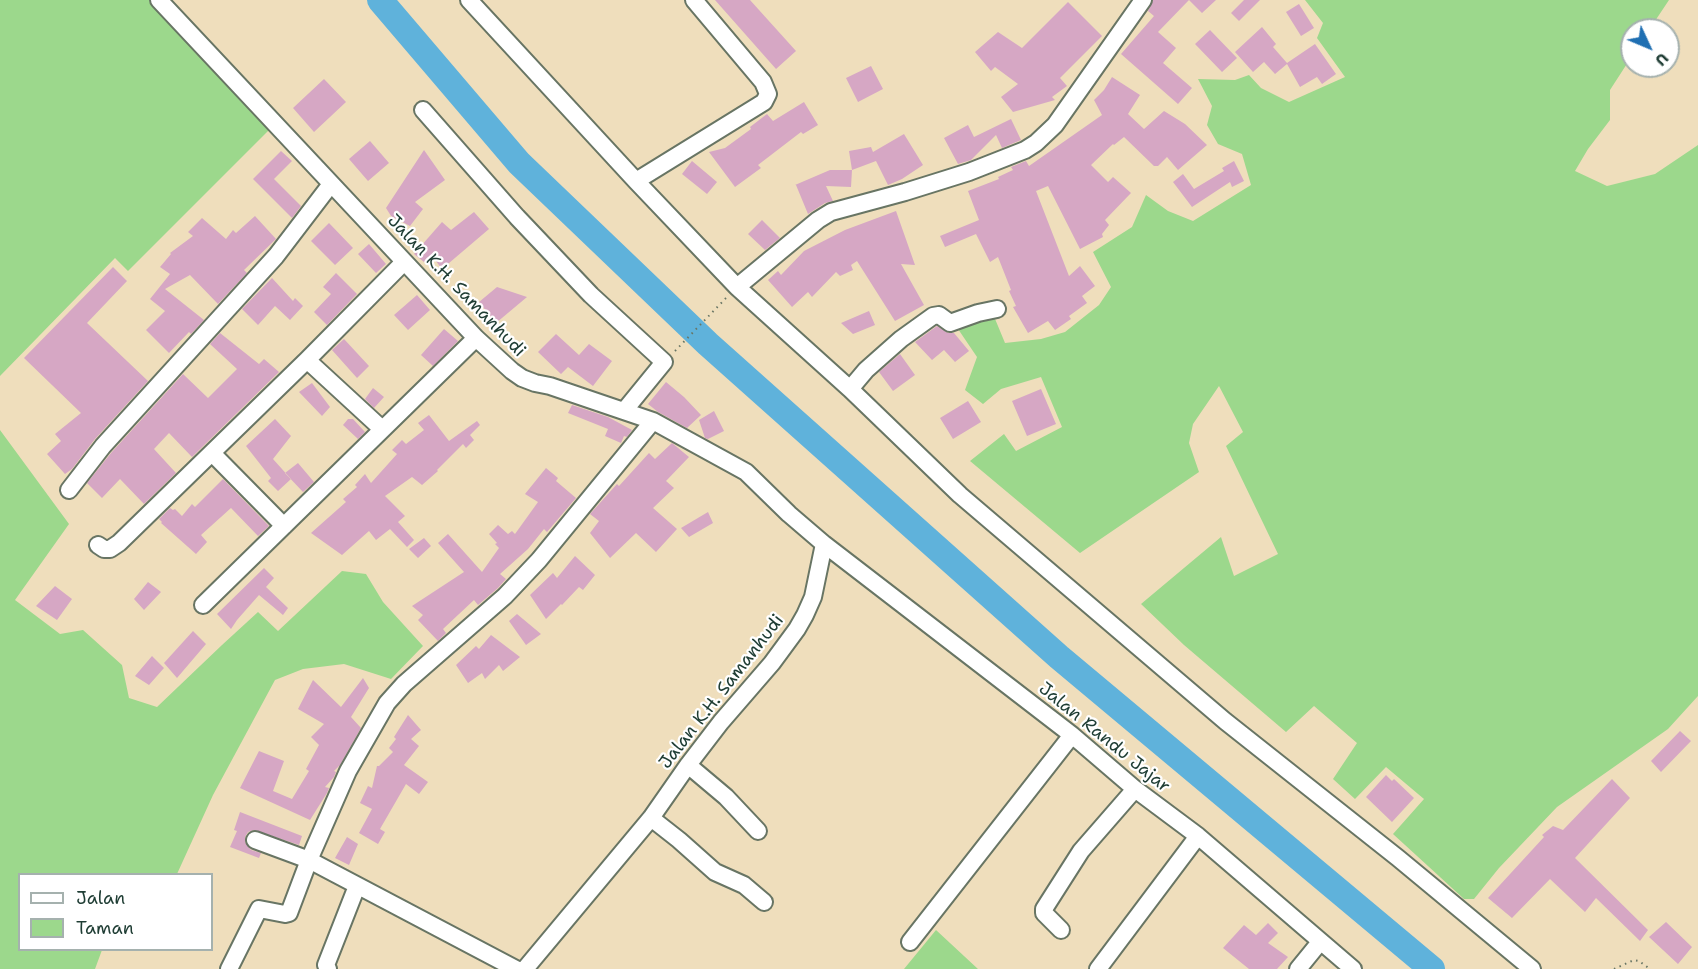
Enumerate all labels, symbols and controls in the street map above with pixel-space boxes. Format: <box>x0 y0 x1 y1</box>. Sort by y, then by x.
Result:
north arrow <box>1620 18 1680 78</box>
text: U <box>1651 48 1673 71</box>
street label: Jalan K.H. Samanhudi <box>382 210 530 362</box>
street label: Jalan K.H. Samanhudi <box>655 611 789 773</box>
street label: Jalan Randu Jajar <box>1034 678 1174 798</box>
legend <box>18 873 213 951</box>
text: Jalan <box>76 886 125 910</box>
text: Taman <box>76 916 134 940</box>

